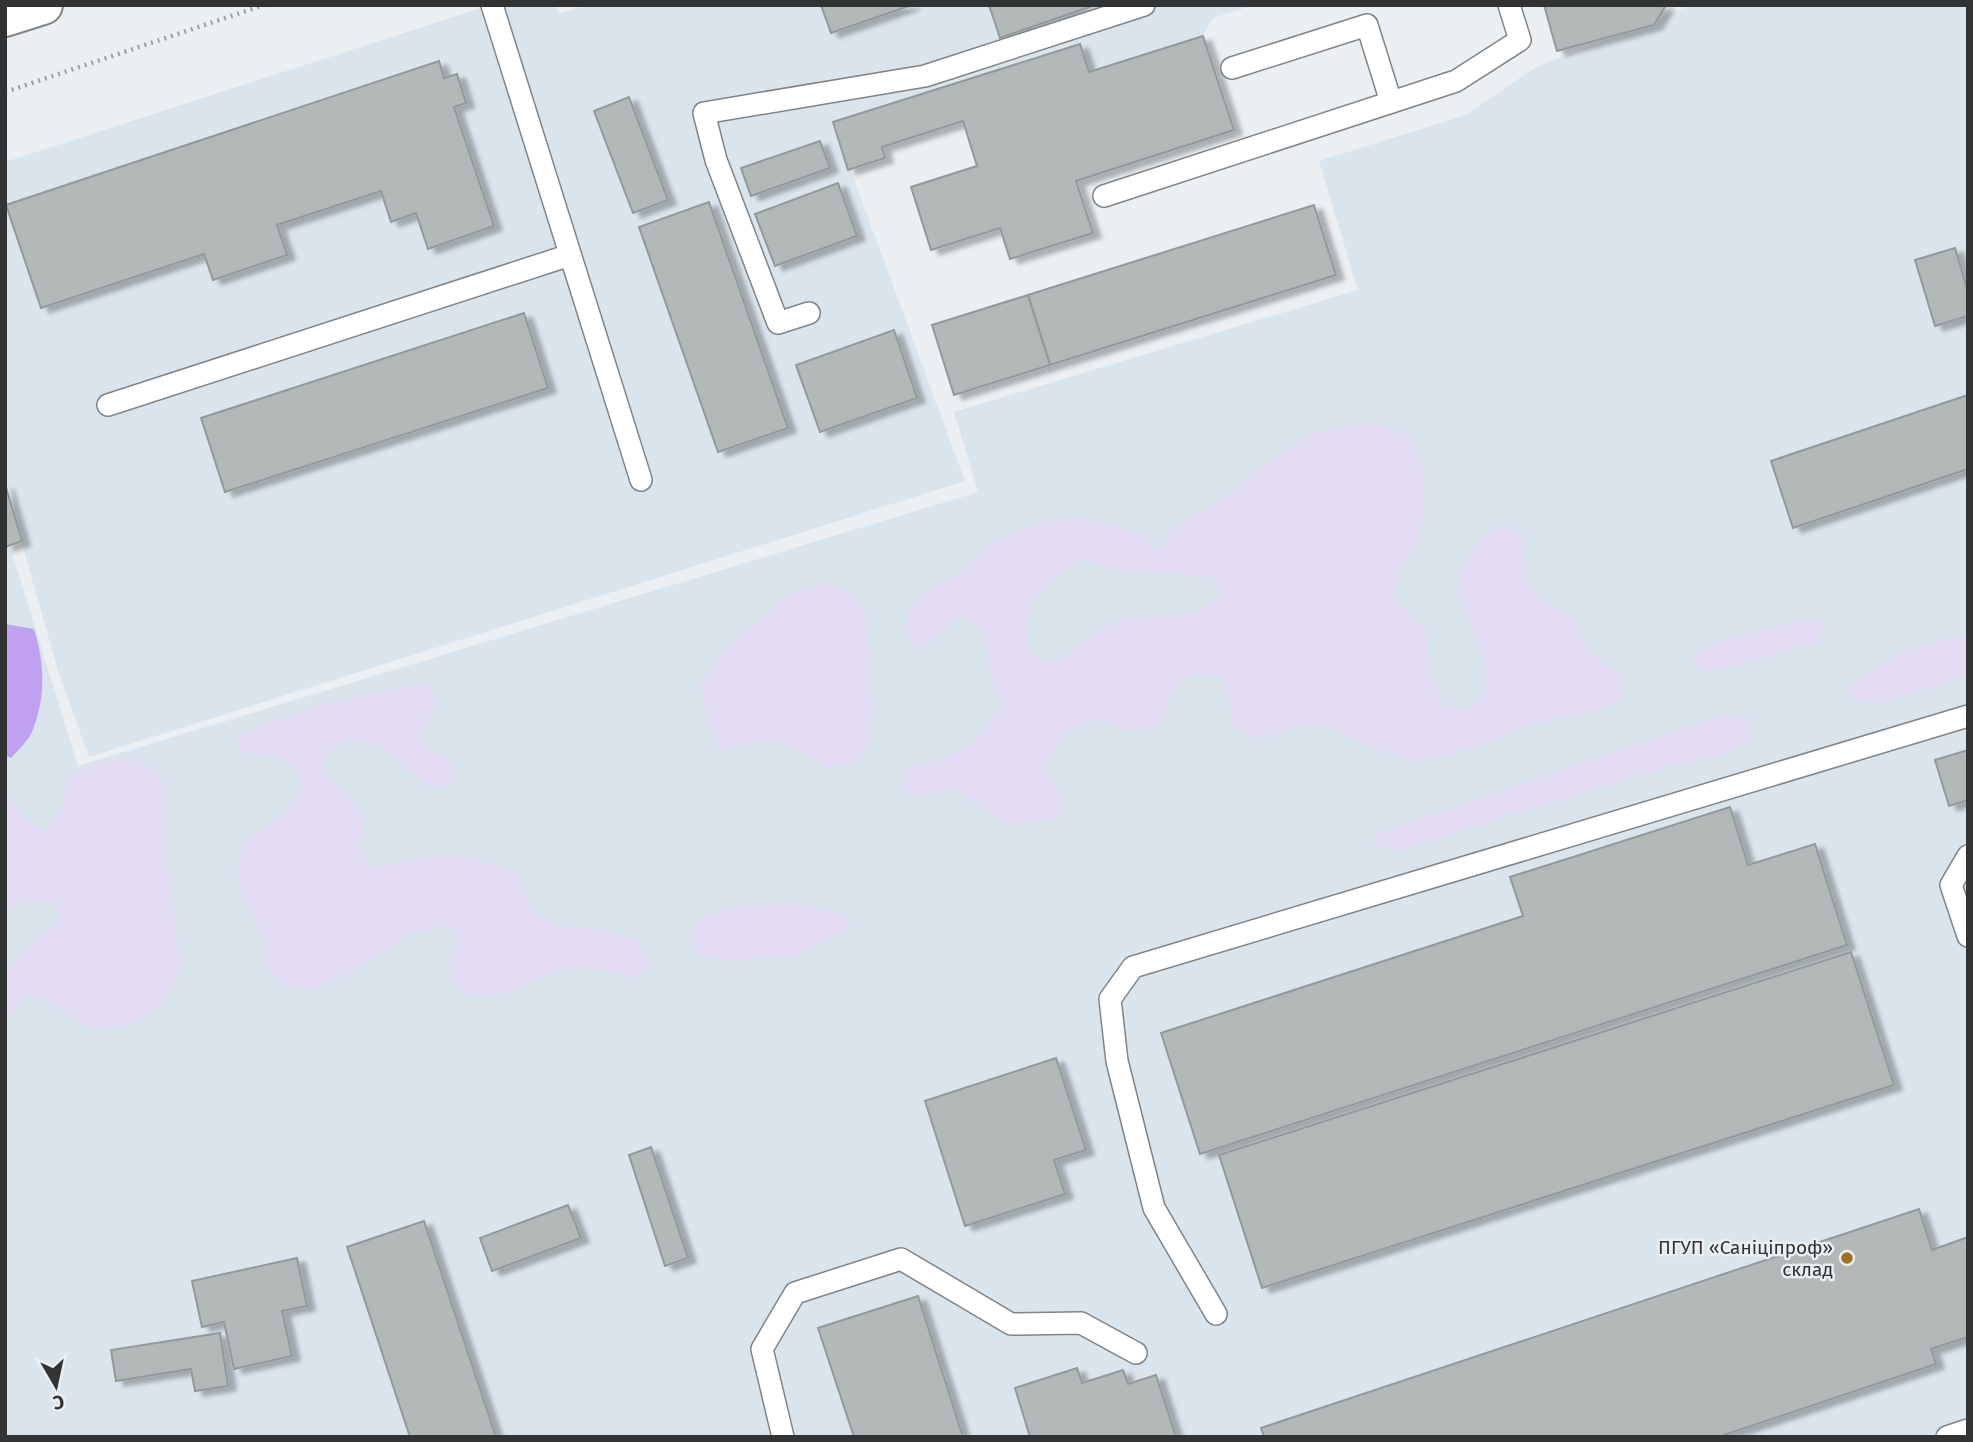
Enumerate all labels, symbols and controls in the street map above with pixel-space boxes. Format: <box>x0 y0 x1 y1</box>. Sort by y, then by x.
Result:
place label: ПГУП «Саніціпроф» склад <box>1658 1236 1833 1281</box>
marker: ПГУП «Саніціпроф» склад <box>1839 1250 1855 1266</box>
north arrow <box>21 1351 91 1421</box>
text: С <box>51 1390 66 1415</box>

